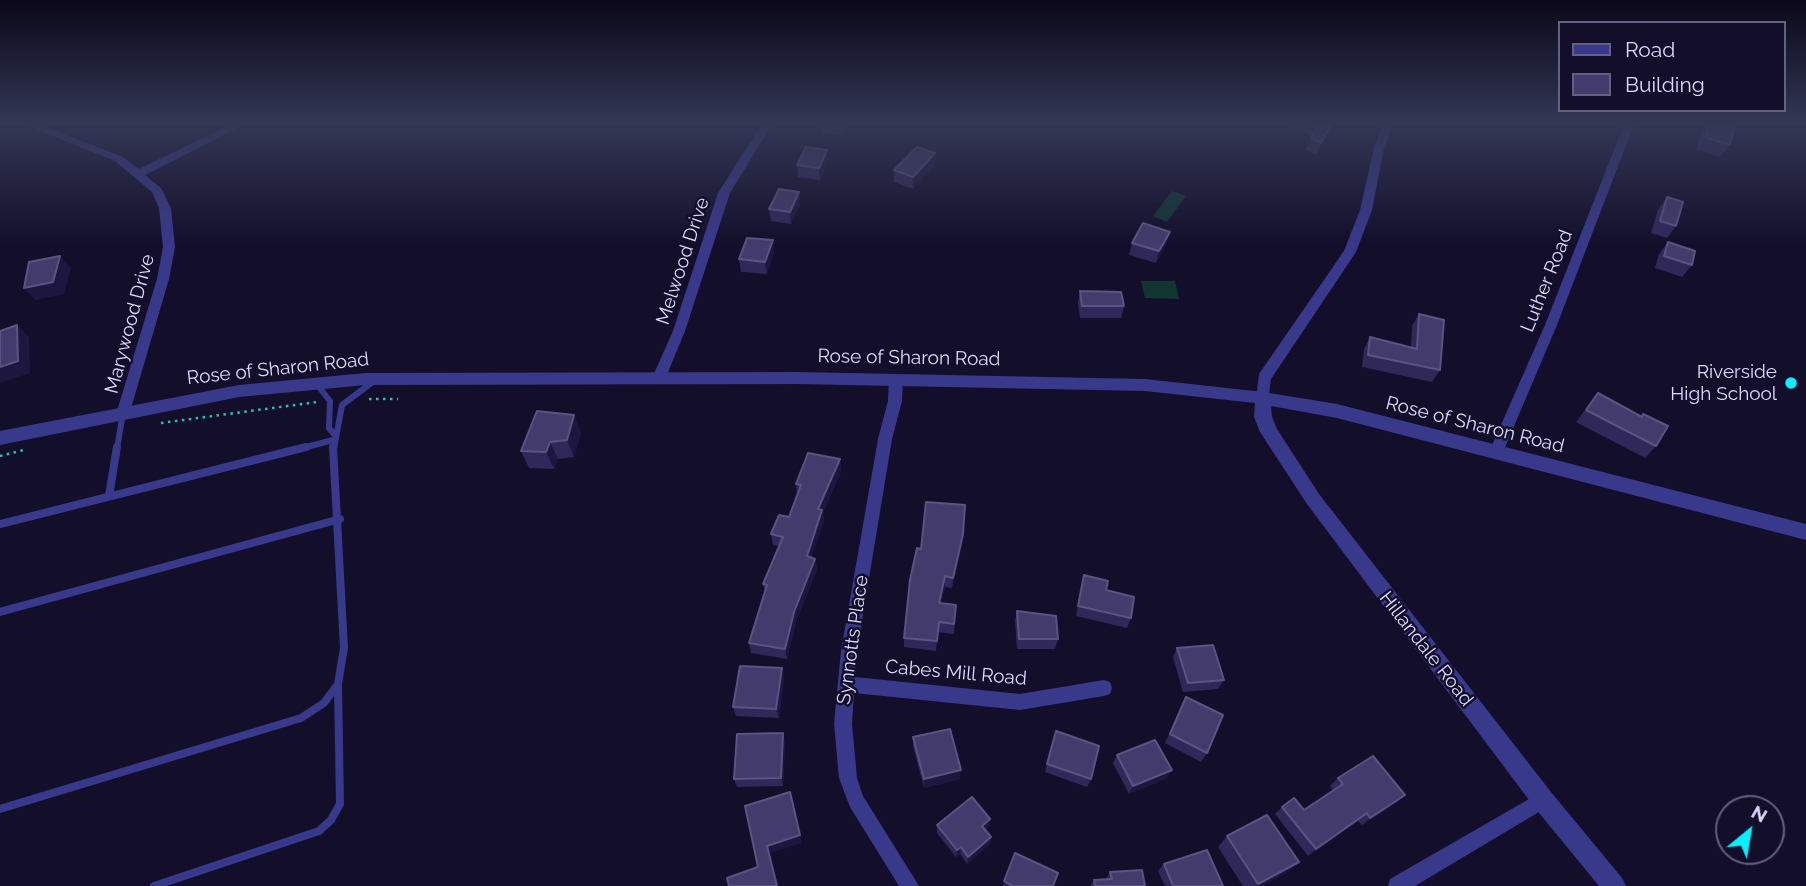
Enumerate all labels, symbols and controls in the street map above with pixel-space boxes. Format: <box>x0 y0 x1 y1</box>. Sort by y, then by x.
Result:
legend <box>1558 21 1785 112</box>
text: Road <box>1625 37 1675 62</box>
text: Building <box>1625 72 1705 97</box>
street label: Melwood Drive <box>652 195 714 327</box>
street label: Luther Road <box>1516 227 1578 335</box>
street label: Marywood Drive <box>100 252 160 396</box>
street label: Rose of Sharon Road <box>817 345 1001 371</box>
street label: Rose of Sharon Road <box>186 348 370 390</box>
place label: Riverside High School <box>1670 361 1777 405</box>
marker: Riverside High School <box>1783 375 1799 391</box>
street label: Rose of Sharon Road <box>1383 392 1567 458</box>
street label: Synnotts Place <box>833 574 873 706</box>
street label: Hillandale Road <box>1374 587 1478 711</box>
street label: Cabes Mill Road <box>884 655 1028 691</box>
north arrow <box>1715 795 1785 865</box>
text: N <box>1748 800 1771 827</box>

